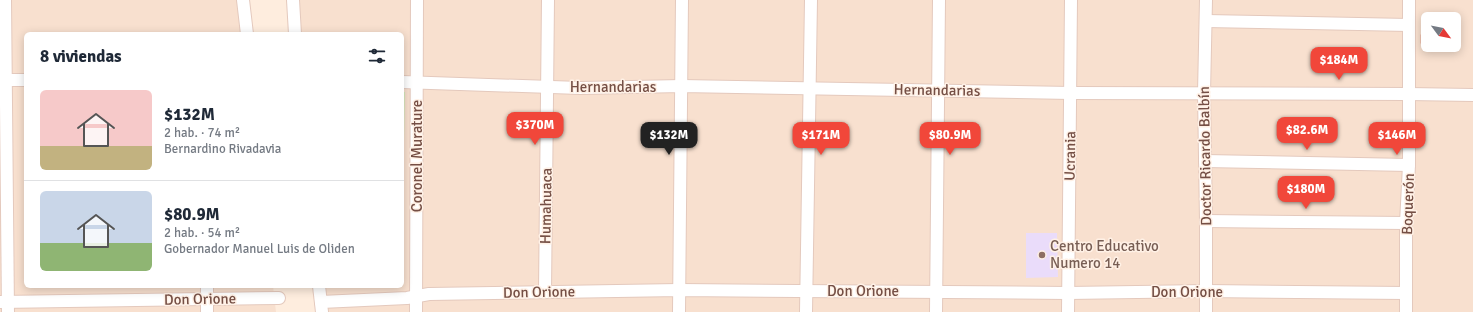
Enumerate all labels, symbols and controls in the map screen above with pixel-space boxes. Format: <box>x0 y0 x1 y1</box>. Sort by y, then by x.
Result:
north arrow <box>1421 12 1461 52</box>
map controls <box>1421 12 1461 52</box>
icon: filters <box>366 45 388 67</box>
text: 8 viviendas <box>40 46 122 67</box>
pin: $184M <box>1311 47 1367 81</box>
text: $184M <box>1320 52 1358 68</box>
street label: Hernandarias <box>570 78 657 96</box>
street label: Hernandarias <box>894 80 981 100</box>
street label: Doctor Ricardo Balbín <box>1195 86 1215 226</box>
street label: Coronel Murature <box>408 100 426 212</box>
text: $132M <box>164 104 215 125</box>
icon: home <box>72 106 120 154</box>
pin: $370M <box>507 112 563 146</box>
text: $370M <box>516 117 554 133</box>
pin: $82.6M <box>1274 117 1340 151</box>
pin: $132M <box>641 122 697 156</box>
pin: $171M <box>793 122 849 156</box>
pin: $80.9M <box>917 122 983 156</box>
text: $82.6M <box>1286 122 1328 138</box>
pin: $146M <box>1369 122 1425 156</box>
text: 2 hab. · 74 m² <box>164 125 240 141</box>
text: $132M <box>650 127 688 143</box>
text: $171M <box>802 127 840 143</box>
text: $80.9M <box>929 127 971 143</box>
text: $146M <box>1378 127 1416 143</box>
street label: Ucrania <box>1061 131 1079 181</box>
text: Bernardino Rivadavia <box>164 141 281 157</box>
street label: Humahuaca <box>536 168 556 244</box>
street label: Boquerón <box>1398 173 1418 235</box>
pin: $180M <box>1278 176 1334 210</box>
text: $180M <box>1287 181 1325 197</box>
text: $80.9M <box>164 204 220 225</box>
icon: home <box>72 207 120 255</box>
text: 2 hab. · 54 m² <box>164 225 240 241</box>
place label: Centro Educativo Numero 14 <box>1050 237 1159 272</box>
text: Gobernador Manuel Luis de Oliden <box>164 241 355 257</box>
marker: Centro Educativo Numero 14 <box>1037 250 1047 260</box>
street label: Don Orione <box>503 282 575 302</box>
street label: Don Orione <box>827 282 899 300</box>
street label: Don Orione <box>1151 283 1223 301</box>
street label: Don Orione <box>164 289 236 309</box>

